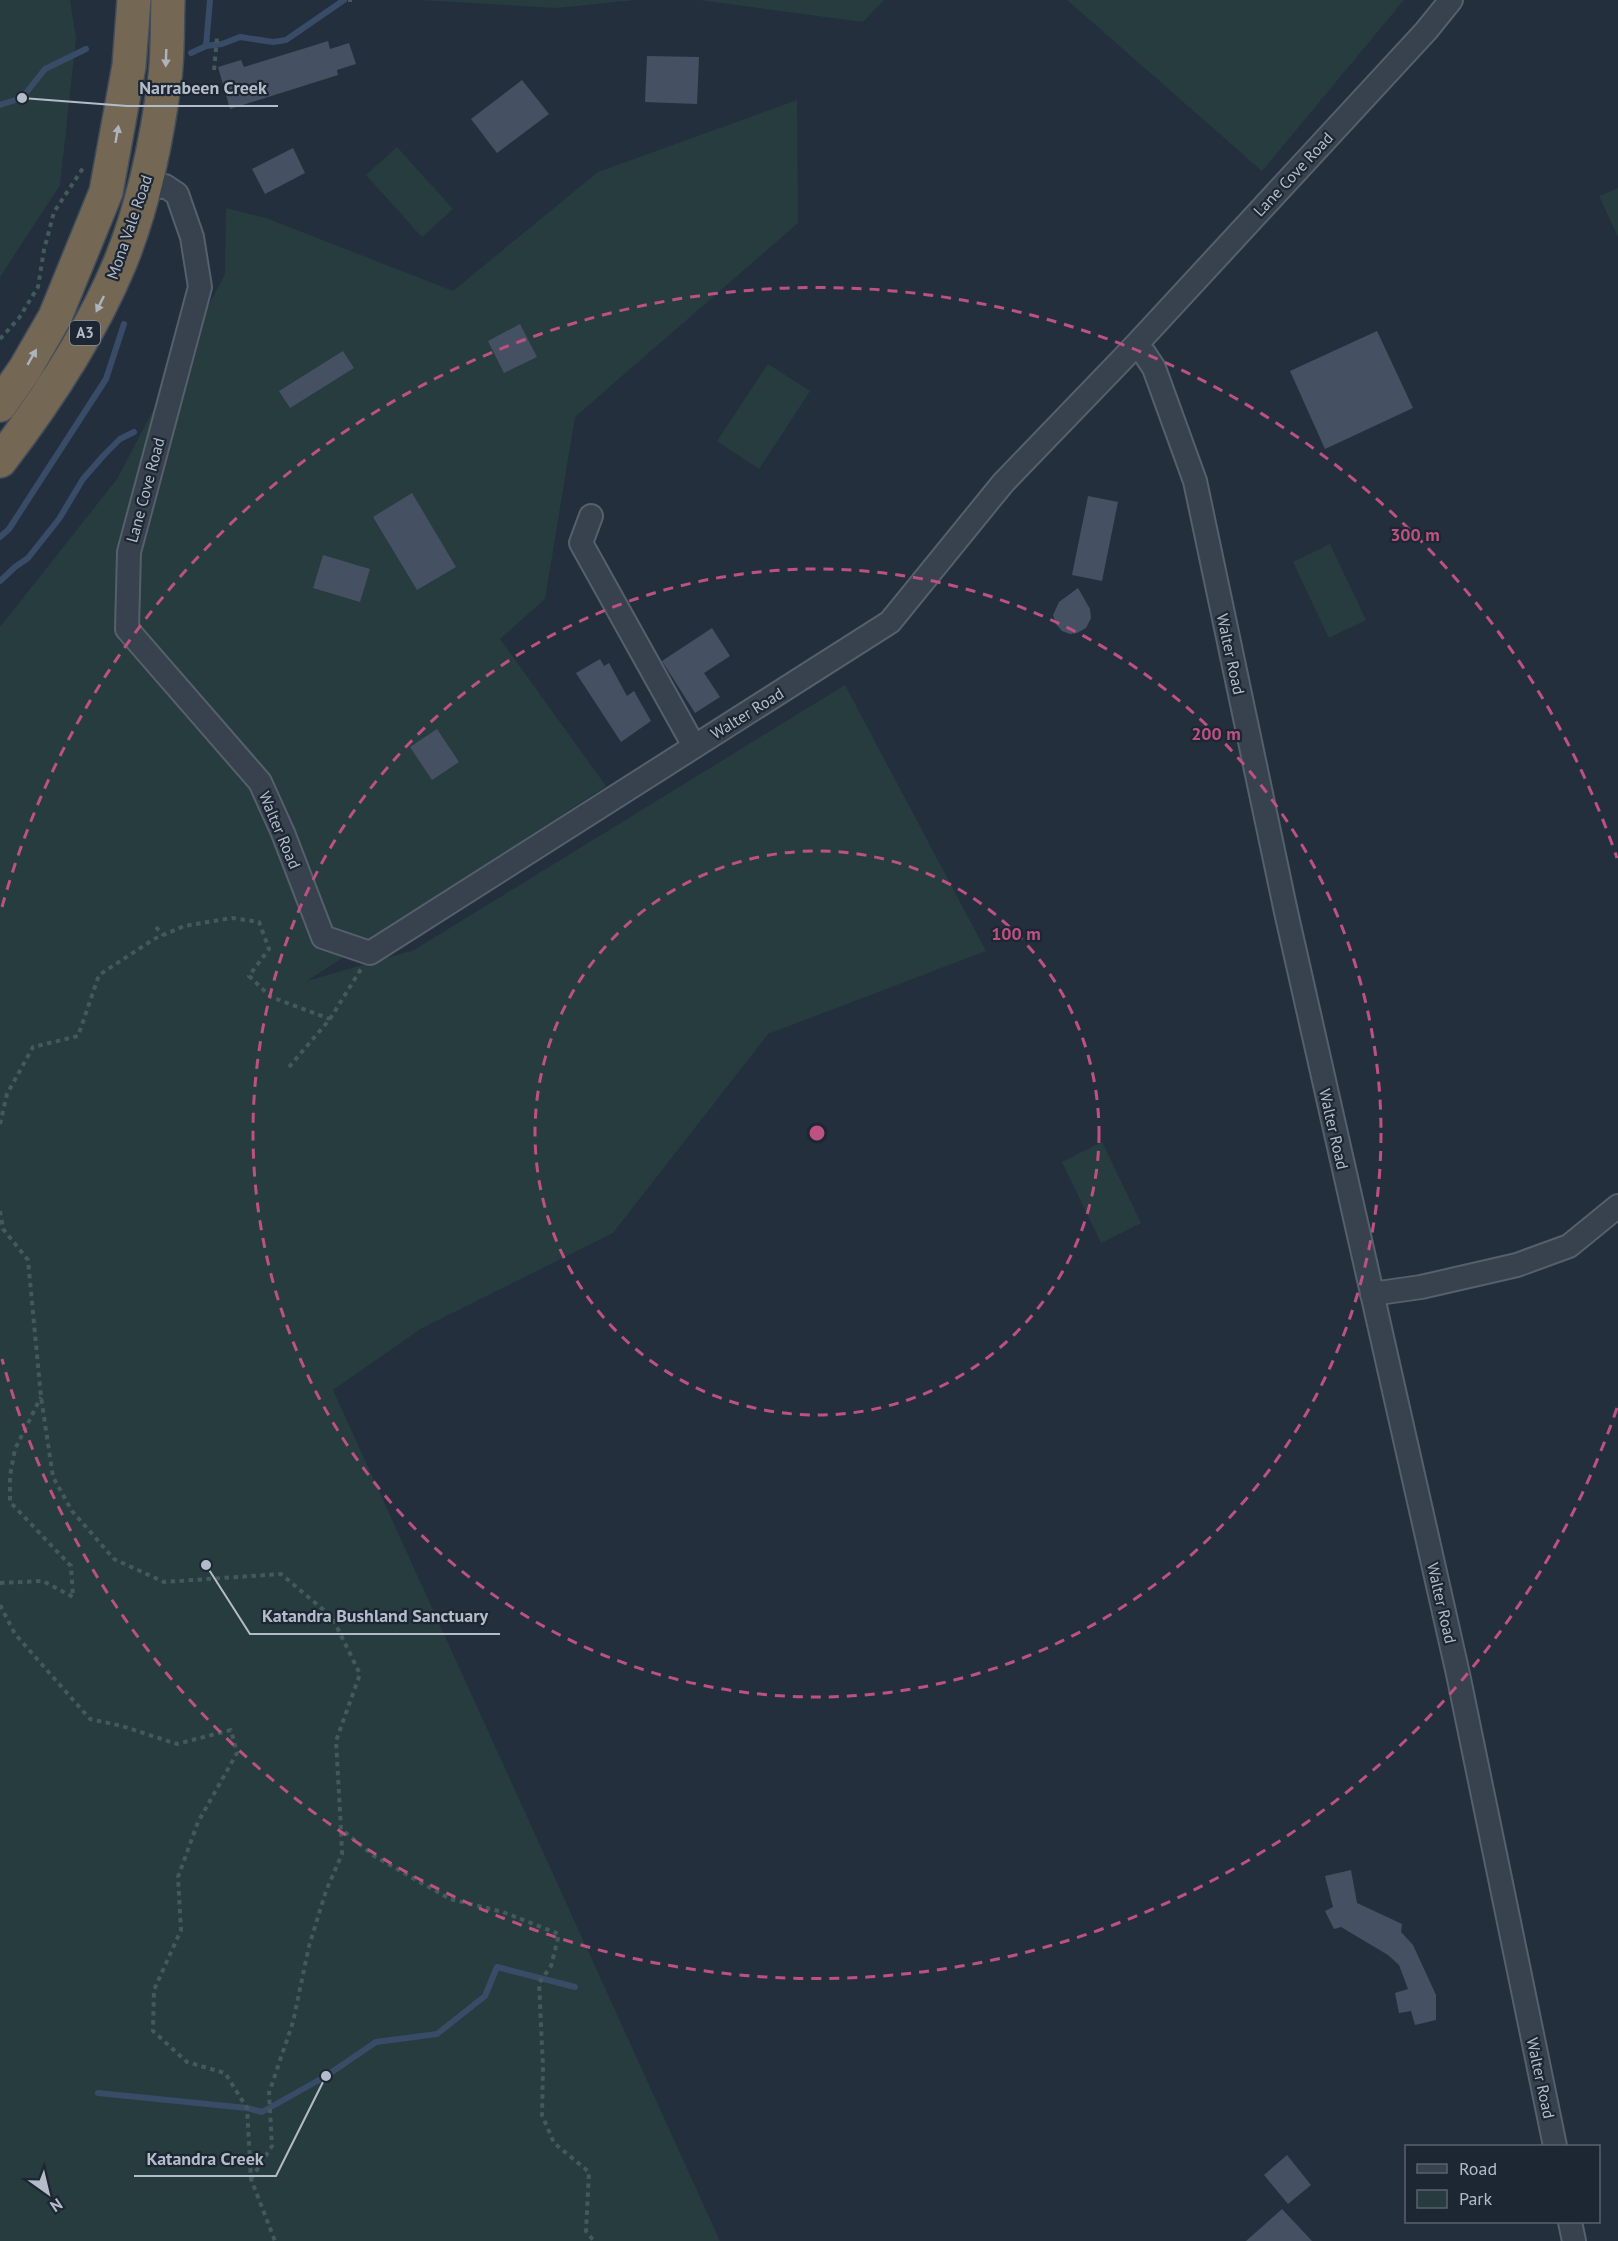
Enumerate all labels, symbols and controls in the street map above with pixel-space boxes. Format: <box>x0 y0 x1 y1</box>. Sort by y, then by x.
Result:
one-way arrow <box>161 49 170 68</box>
callout: Narrabeen Creek <box>127 70 278 106</box>
text: Narrabeen Creek <box>139 76 267 99</box>
one-way arrow <box>113 124 122 143</box>
street label: Lane Cove Road <box>1249 128 1337 220</box>
street label: Mona Vale Road <box>102 172 156 282</box>
one-way arrow <box>96 295 105 312</box>
road number: A3 <box>70 321 100 345</box>
one-way arrow <box>27 349 38 365</box>
street label: Lane Cove Road <box>121 435 169 545</box>
text: 300 m <box>1390 523 1440 546</box>
street label: Walter Road <box>1213 612 1249 696</box>
street label: Walter Road <box>707 683 787 743</box>
text: 200 m <box>1191 722 1241 745</box>
street label: Walter Road <box>255 788 305 872</box>
text: 100 m <box>991 922 1041 945</box>
street label: Walter Road <box>1315 1087 1353 1171</box>
centre of rings <box>807 1123 827 1143</box>
street label: Walter Road <box>1423 1561 1461 1645</box>
callout: Katandra Bushland Sanctuary <box>250 1598 500 1634</box>
text: Katandra Bushland Sanctuary <box>262 1604 488 1627</box>
street label: Walter Road <box>1523 2036 1559 2120</box>
callout: Katandra Creek <box>134 2140 276 2176</box>
legend <box>1405 2145 1600 2223</box>
text: Katandra Creek <box>146 2147 264 2170</box>
text: Road <box>1459 2157 1497 2180</box>
north arrow <box>18 2163 78 2223</box>
text: Park <box>1459 2187 1492 2210</box>
text: N <box>46 2194 66 2217</box>

